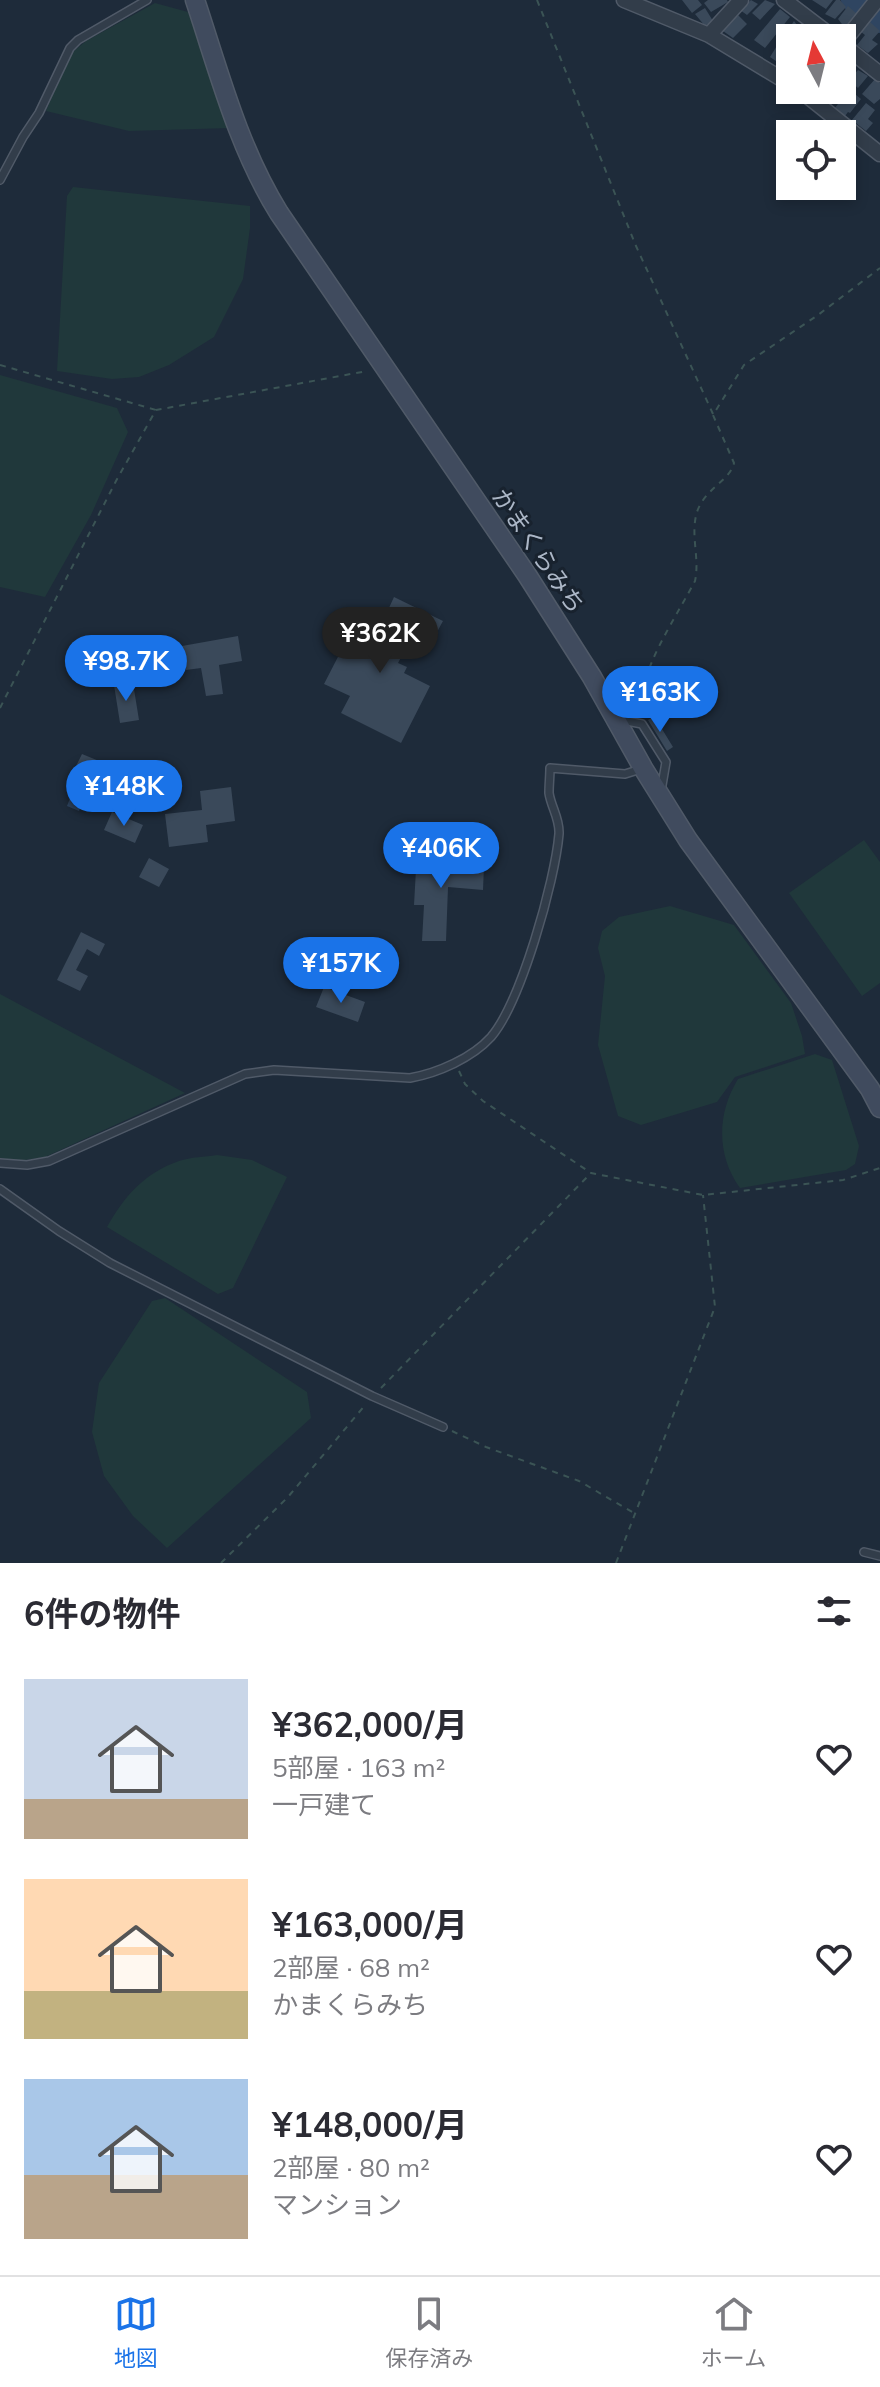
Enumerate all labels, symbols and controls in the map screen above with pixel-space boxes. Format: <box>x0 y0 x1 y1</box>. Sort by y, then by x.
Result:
north arrow <box>776 24 856 104</box>
map controls <box>776 24 856 200</box>
button: locate <box>776 120 856 200</box>
street label: かまくらみち <box>486 482 592 619</box>
pin: ¥362K <box>324 607 436 675</box>
text: ¥362K <box>340 616 420 649</box>
pin: ¥98.7K <box>61 635 191 703</box>
text: ¥98.7K <box>83 644 169 677</box>
pin: ¥163K <box>604 666 716 734</box>
text: ¥163K <box>620 675 700 708</box>
pin: ¥148K <box>68 760 180 828</box>
text: ¥148K <box>84 769 164 802</box>
pin: ¥406K <box>385 822 497 890</box>
text: ¥406K <box>401 831 481 864</box>
pin: ¥157K <box>285 937 397 1005</box>
text: ¥157K <box>301 946 381 979</box>
icon: filters <box>812 1589 856 1633</box>
text: 6件の物件 <box>24 1592 180 1635</box>
text: ¥362,000/月 <box>272 1703 468 1746</box>
icon: home <box>88 1711 184 1807</box>
icon: heart <box>812 1737 856 1781</box>
text: 5部屋 · 163 m² <box>272 1751 445 1784</box>
text: 一戸建て <box>272 1788 376 1821</box>
text: ¥163,000/月 <box>272 1903 468 1946</box>
icon: home <box>88 1911 184 2007</box>
icon: heart <box>812 1937 856 1981</box>
text: 2部屋 · 68 m² <box>272 1951 430 1984</box>
text: かまくらみち <box>272 1988 428 2021</box>
text: ¥148,000/月 <box>272 2103 468 2146</box>
icon: home <box>88 2111 184 2207</box>
icon: heart <box>812 2137 856 2181</box>
text: 2部屋 · 80 m² <box>272 2151 430 2184</box>
text: マンション <box>272 2188 402 2221</box>
tab: 地図 <box>114 2292 158 2372</box>
tab: 保存済み <box>385 2292 473 2372</box>
tab: ホーム <box>701 2292 766 2372</box>

